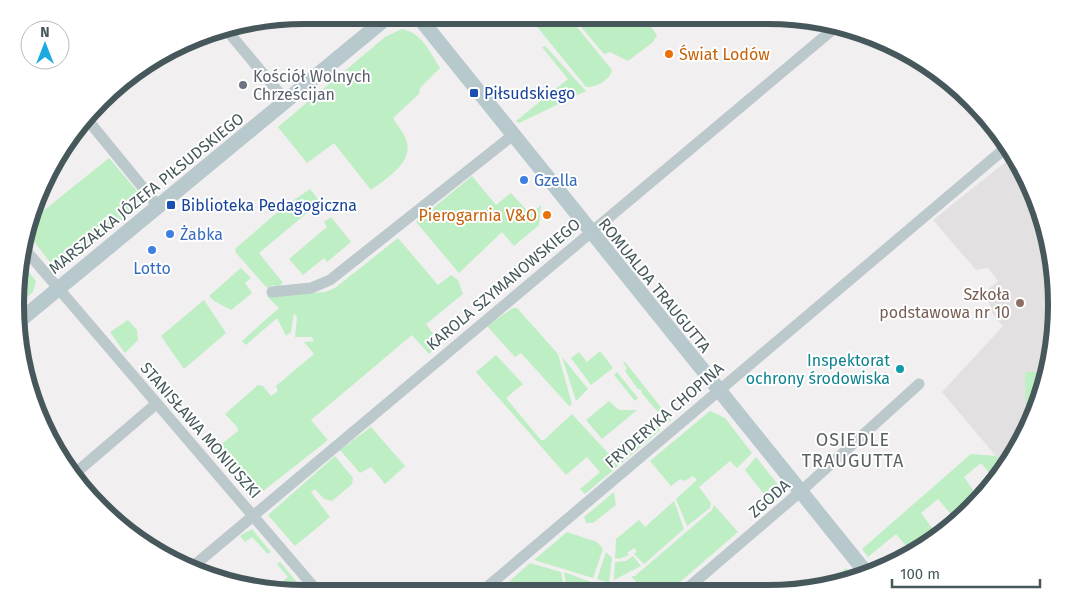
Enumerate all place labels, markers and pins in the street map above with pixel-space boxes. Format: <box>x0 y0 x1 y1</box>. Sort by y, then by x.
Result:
place label: Świat Lodów <box>679 44 770 64</box>
marker: Świat Lodów <box>663 48 675 60</box>
place label: Kościół Wolnych Chrześcijan <box>253 67 371 104</box>
marker: Kościół Wolnych Chrześcijan <box>237 79 249 91</box>
place label: Piłsudskiego <box>484 84 575 103</box>
marker: Piłsudskiego <box>468 87 480 99</box>
place label: Gzella <box>534 171 578 190</box>
marker: Gzella <box>518 174 530 186</box>
place label: Biblioteka Pedagogiczna <box>181 196 357 215</box>
marker: Biblioteka Pedagogiczna <box>165 199 177 211</box>
place label: Pierogarnia V&O <box>418 206 537 225</box>
marker: Pierogarnia V&O <box>541 209 553 221</box>
place label: Żabka <box>180 224 223 244</box>
marker: Żabka <box>164 228 176 240</box>
marker: Lotto <box>146 244 158 256</box>
place label: Lotto <box>133 259 171 278</box>
place label: Szkoła podstawowa nr 10 <box>879 285 1010 322</box>
marker: Szkoła podstawowa nr 10 <box>1014 297 1026 309</box>
place label: Inspektorat ochrony środowiska <box>746 351 890 388</box>
marker: Inspektorat ochrony środowiska <box>894 363 906 375</box>

